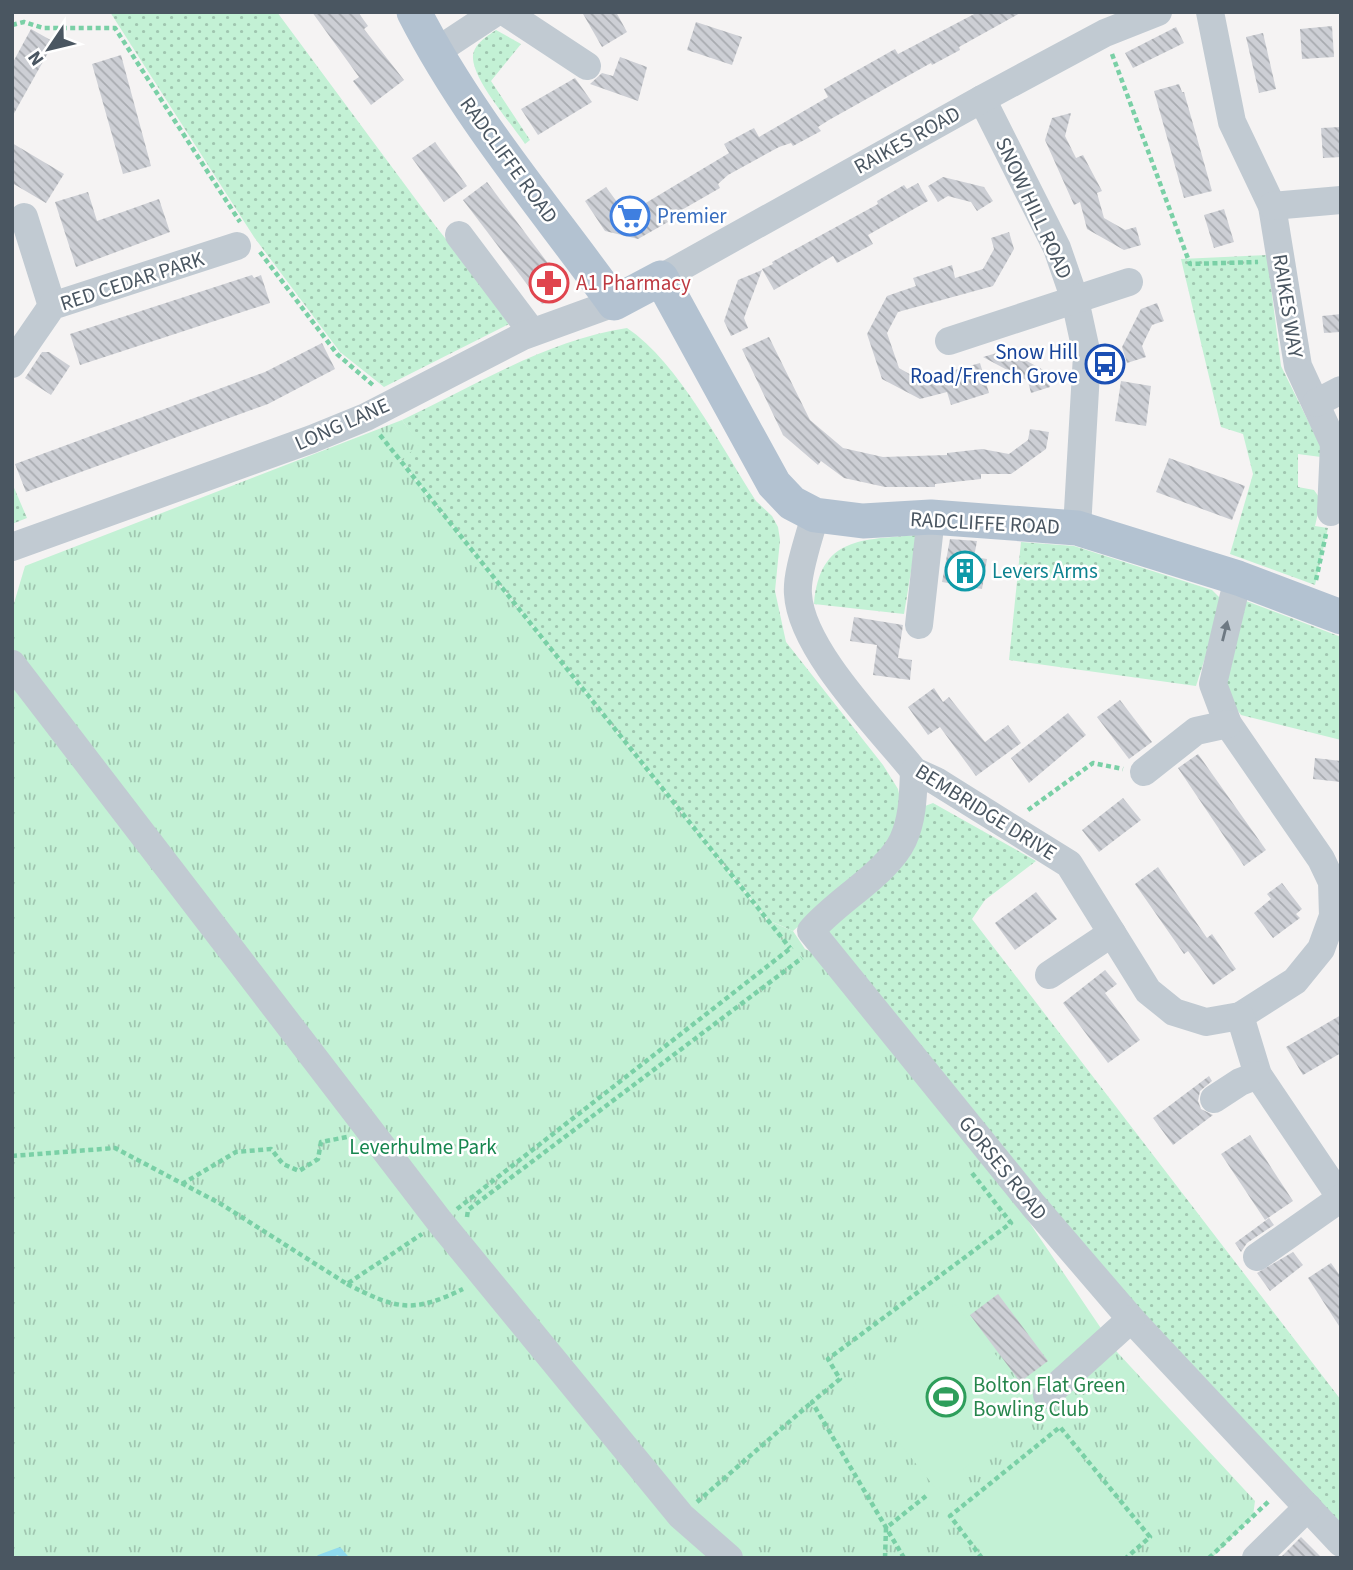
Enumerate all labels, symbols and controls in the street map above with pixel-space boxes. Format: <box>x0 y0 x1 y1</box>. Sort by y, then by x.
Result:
north arrow <box>14 14 84 84</box>
text: N <box>22 45 51 71</box>
street label: RADCLIFFE ROAD <box>453 91 565 229</box>
street label: RAIKES ROAD <box>848 98 966 182</box>
street label: SNOW HILL ROAD <box>988 132 1080 284</box>
supermarket icon: Premier <box>609 195 651 237</box>
place label: Premier <box>657 201 727 231</box>
street label: RED CEDAR PARK <box>56 243 209 318</box>
street label: RAIKES WAY <box>1265 252 1311 361</box>
pharmacy icon: A1 Pharmacy <box>528 262 570 304</box>
place label: A1 Pharmacy <box>576 268 691 298</box>
place label: Snow Hill Road/French Grove <box>910 337 1078 391</box>
bus stop icon: Snow Hill Road/French Grove <box>1084 343 1126 385</box>
street label: LONG LANE <box>290 390 394 458</box>
street label: RADCLIFFE ROAD <box>909 504 1061 542</box>
building icon: Levers Arms <box>944 550 986 592</box>
place label: Levers Arms <box>992 556 1098 586</box>
one-way arrow <box>1220 620 1231 642</box>
street label: BEMBRIDGE DRIVE <box>909 756 1063 868</box>
street label: GORSES ROAD <box>952 1109 1054 1227</box>
park label: Leverhulme Park <box>349 1132 497 1162</box>
place label: Bolton Flat Green Bowling Club <box>973 1370 1126 1424</box>
sports icon: Bolton Flat Green Bowling Club <box>925 1376 967 1418</box>

